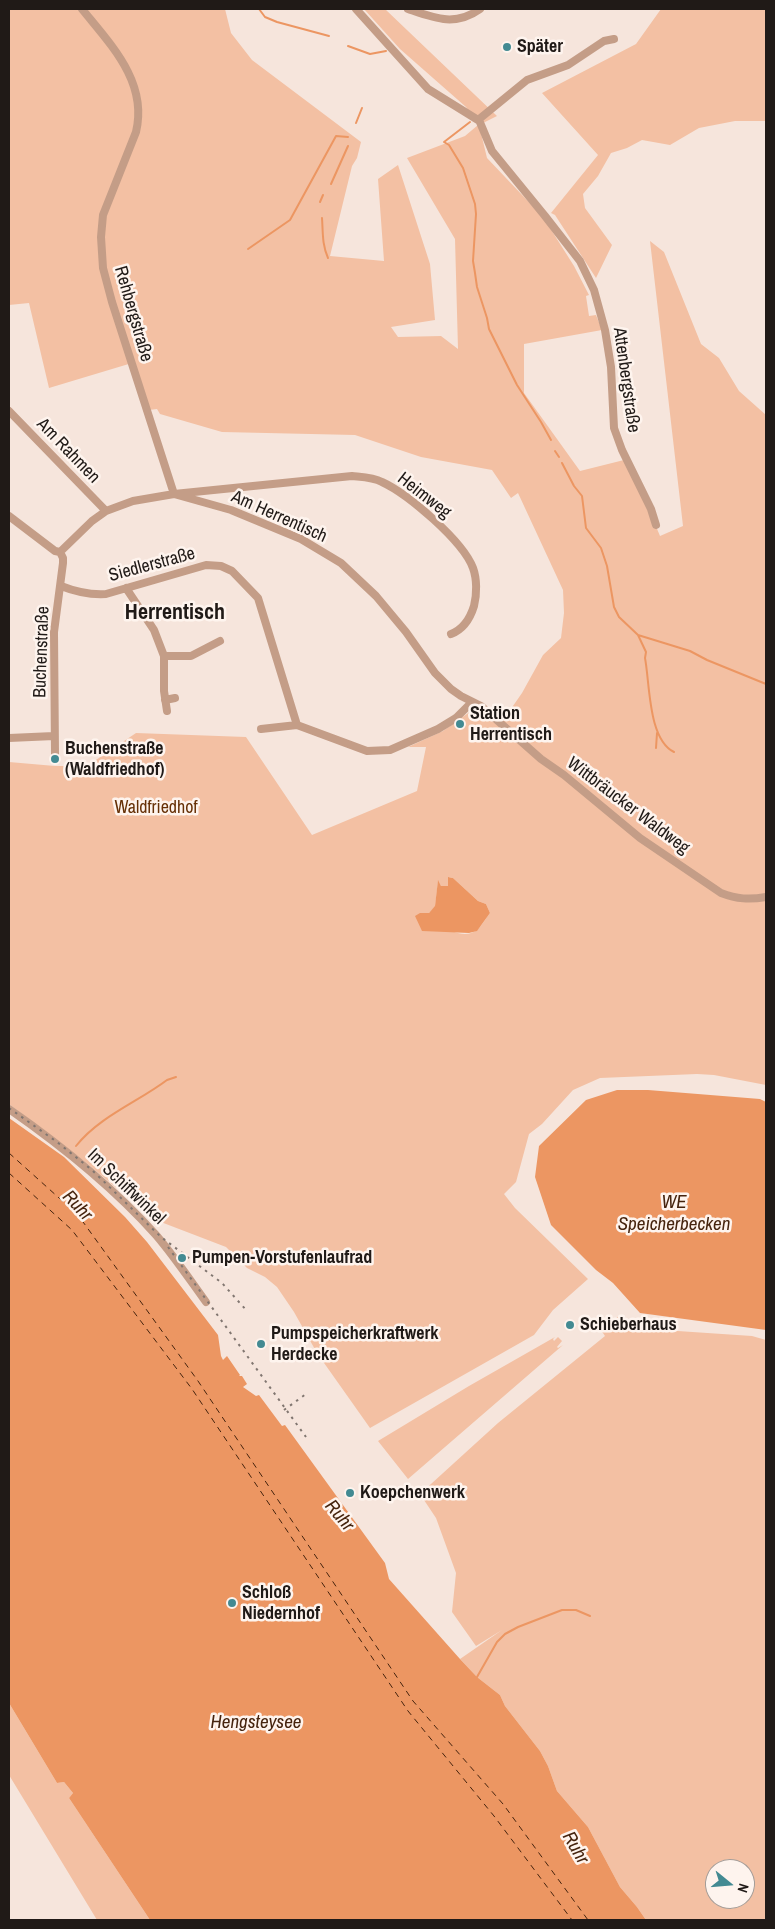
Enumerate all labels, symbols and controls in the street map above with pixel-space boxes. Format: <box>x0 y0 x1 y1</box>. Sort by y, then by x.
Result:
place label: Später <box>517 36 563 58</box>
marker: Später <box>501 41 513 53</box>
street label: Rehbergstraße <box>109 264 157 364</box>
street label: Attenbergstraße <box>608 326 644 434</box>
street label: Am Rahmen <box>32 414 104 488</box>
street label: Heimweg <box>393 468 455 524</box>
street label: Am Herrentisch <box>228 486 330 548</box>
street label: Siedlerstraße <box>106 543 198 587</box>
district label: Herrentisch <box>125 600 225 626</box>
street label: Buchenstraße <box>30 606 54 698</box>
place label: Station Herrentisch <box>470 703 552 746</box>
marker: Station Herrentisch <box>454 718 466 730</box>
place label: Buchenstraße (Waldfriedhof) <box>65 738 164 781</box>
marker: Buchenstraße (Waldfriedhof) <box>49 753 61 765</box>
street label: Wittbräucker Waldweg <box>562 753 694 859</box>
park label: Waldfriedhof <box>114 797 198 819</box>
street label: Im Schiffwinkel <box>83 1145 169 1229</box>
water label: Ruhr <box>57 1186 97 1226</box>
water label: WE Speicherbecken <box>618 1192 730 1236</box>
place label: Pumpen-Vorstufenlaufrad <box>192 1247 372 1269</box>
marker: Pumpen-Vorstufenlaufrad <box>176 1252 188 1264</box>
place label: Schieberhaus <box>580 1314 677 1336</box>
marker: Schieberhaus <box>564 1319 576 1331</box>
place label: Pumpspeicherkraftwerk Herdecke <box>271 1323 438 1366</box>
marker: Pumpspeicherkraftwerk Herdecke <box>255 1338 267 1350</box>
place label: Koepchenwerk <box>360 1482 465 1504</box>
marker: Koepchenwerk <box>344 1487 356 1499</box>
water label: Ruhr <box>319 1496 359 1536</box>
place label: Schloß Niedernhof <box>242 1582 320 1625</box>
marker: Schloß Niedernhof <box>226 1597 238 1609</box>
water label: Hengsteysee <box>211 1712 301 1734</box>
water label: Ruhr <box>557 1828 593 1868</box>
north arrow <box>705 1859 755 1909</box>
text: N <box>734 1881 753 1895</box>

